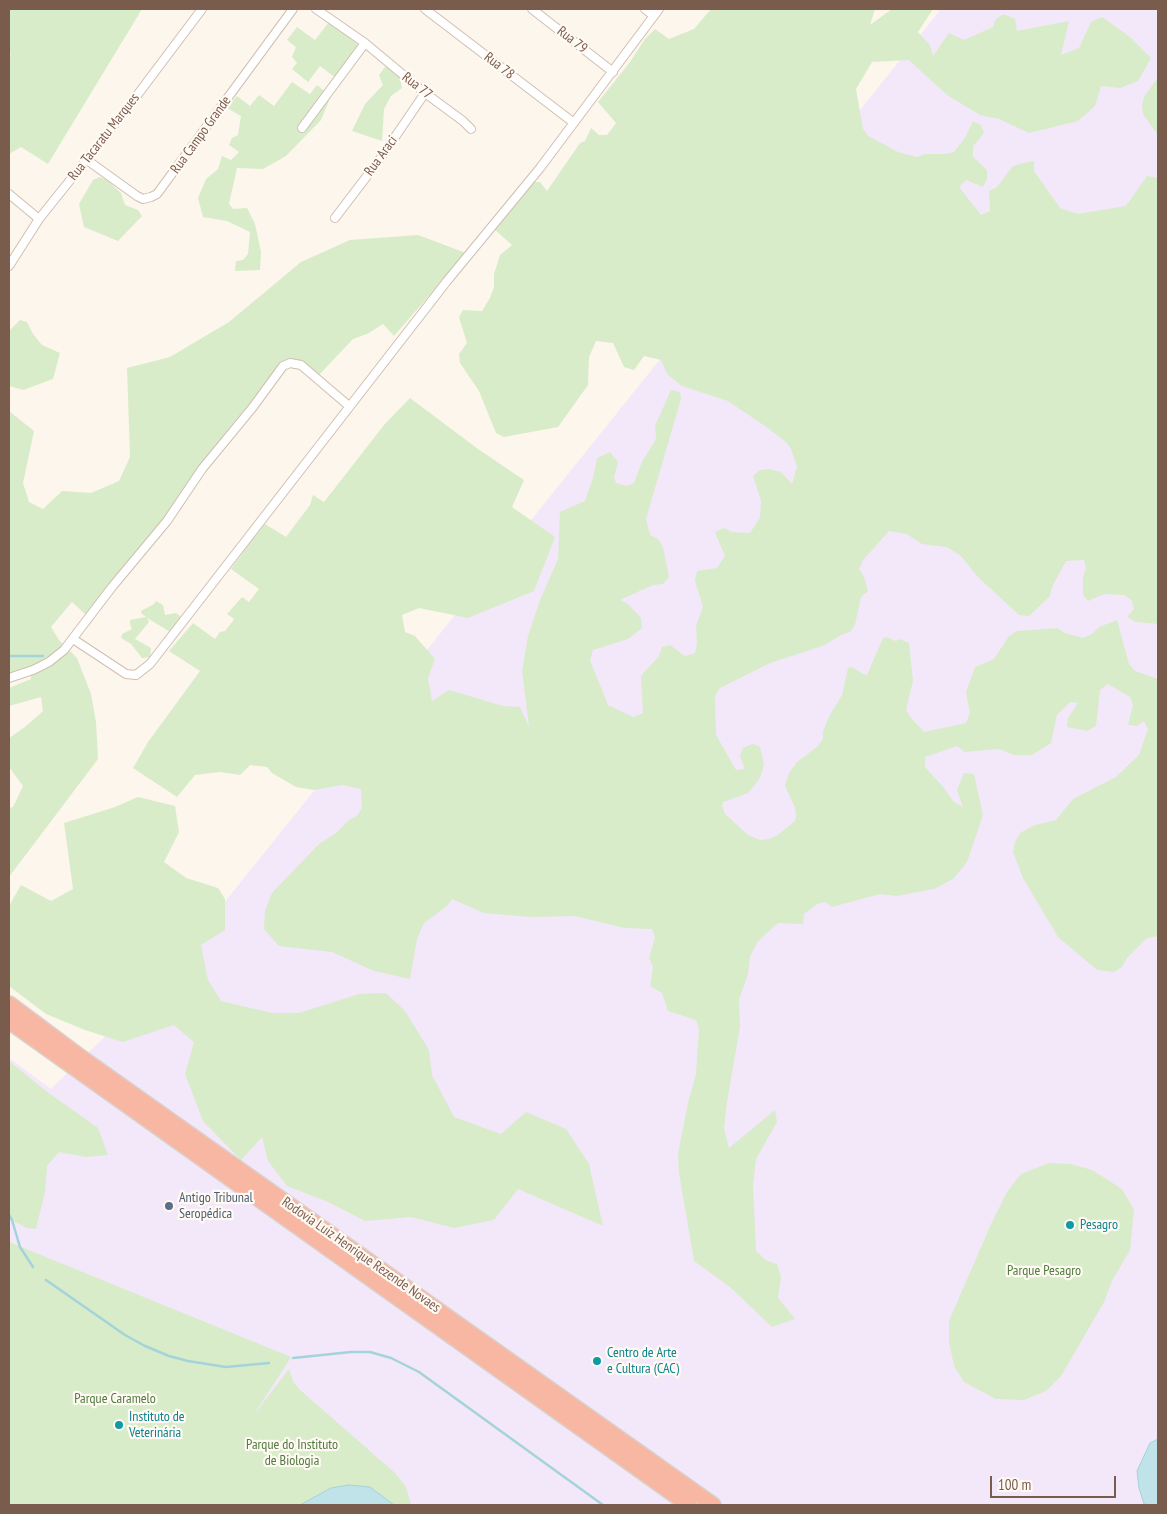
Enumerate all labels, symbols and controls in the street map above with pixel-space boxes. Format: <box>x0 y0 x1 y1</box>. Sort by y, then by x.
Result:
street label: Rua 79 <box>553 23 591 57</box>
street label: Rua 78 <box>480 49 518 83</box>
street label: Rua 77 <box>398 69 436 103</box>
street label: Rua Tacaratu Marques <box>65 90 143 184</box>
street label: Rua Campo Grande <box>167 93 235 177</box>
street label: Rua Araci <box>361 133 401 179</box>
place label: Antigo Tribunal Seropédica <box>179 1190 253 1222</box>
street label: Rodovia Luiz Henrique Rezende Novaes <box>279 1194 443 1316</box>
marker: Antigo Tribunal Seropédica <box>163 1200 175 1212</box>
place label: Pesagro <box>1080 1217 1118 1233</box>
marker: Pesagro <box>1064 1219 1076 1231</box>
park label: Parque Pesagro <box>1007 1263 1081 1279</box>
place label: Centro de Arte e Cultura (CAC) <box>607 1345 679 1378</box>
marker: Centro de Arte e Cultura (CAC) <box>591 1355 603 1367</box>
park label: Parque Caramelo <box>74 1391 156 1407</box>
place label: Instituto de Veterinária <box>129 1409 185 1441</box>
marker: Instituto de Veterinária <box>113 1419 125 1431</box>
park label: Parque do Instituto de Biologia <box>246 1437 338 1470</box>
scale bar <box>992 1466 1118 1498</box>
text: 100 m <box>998 1475 1031 1494</box>

